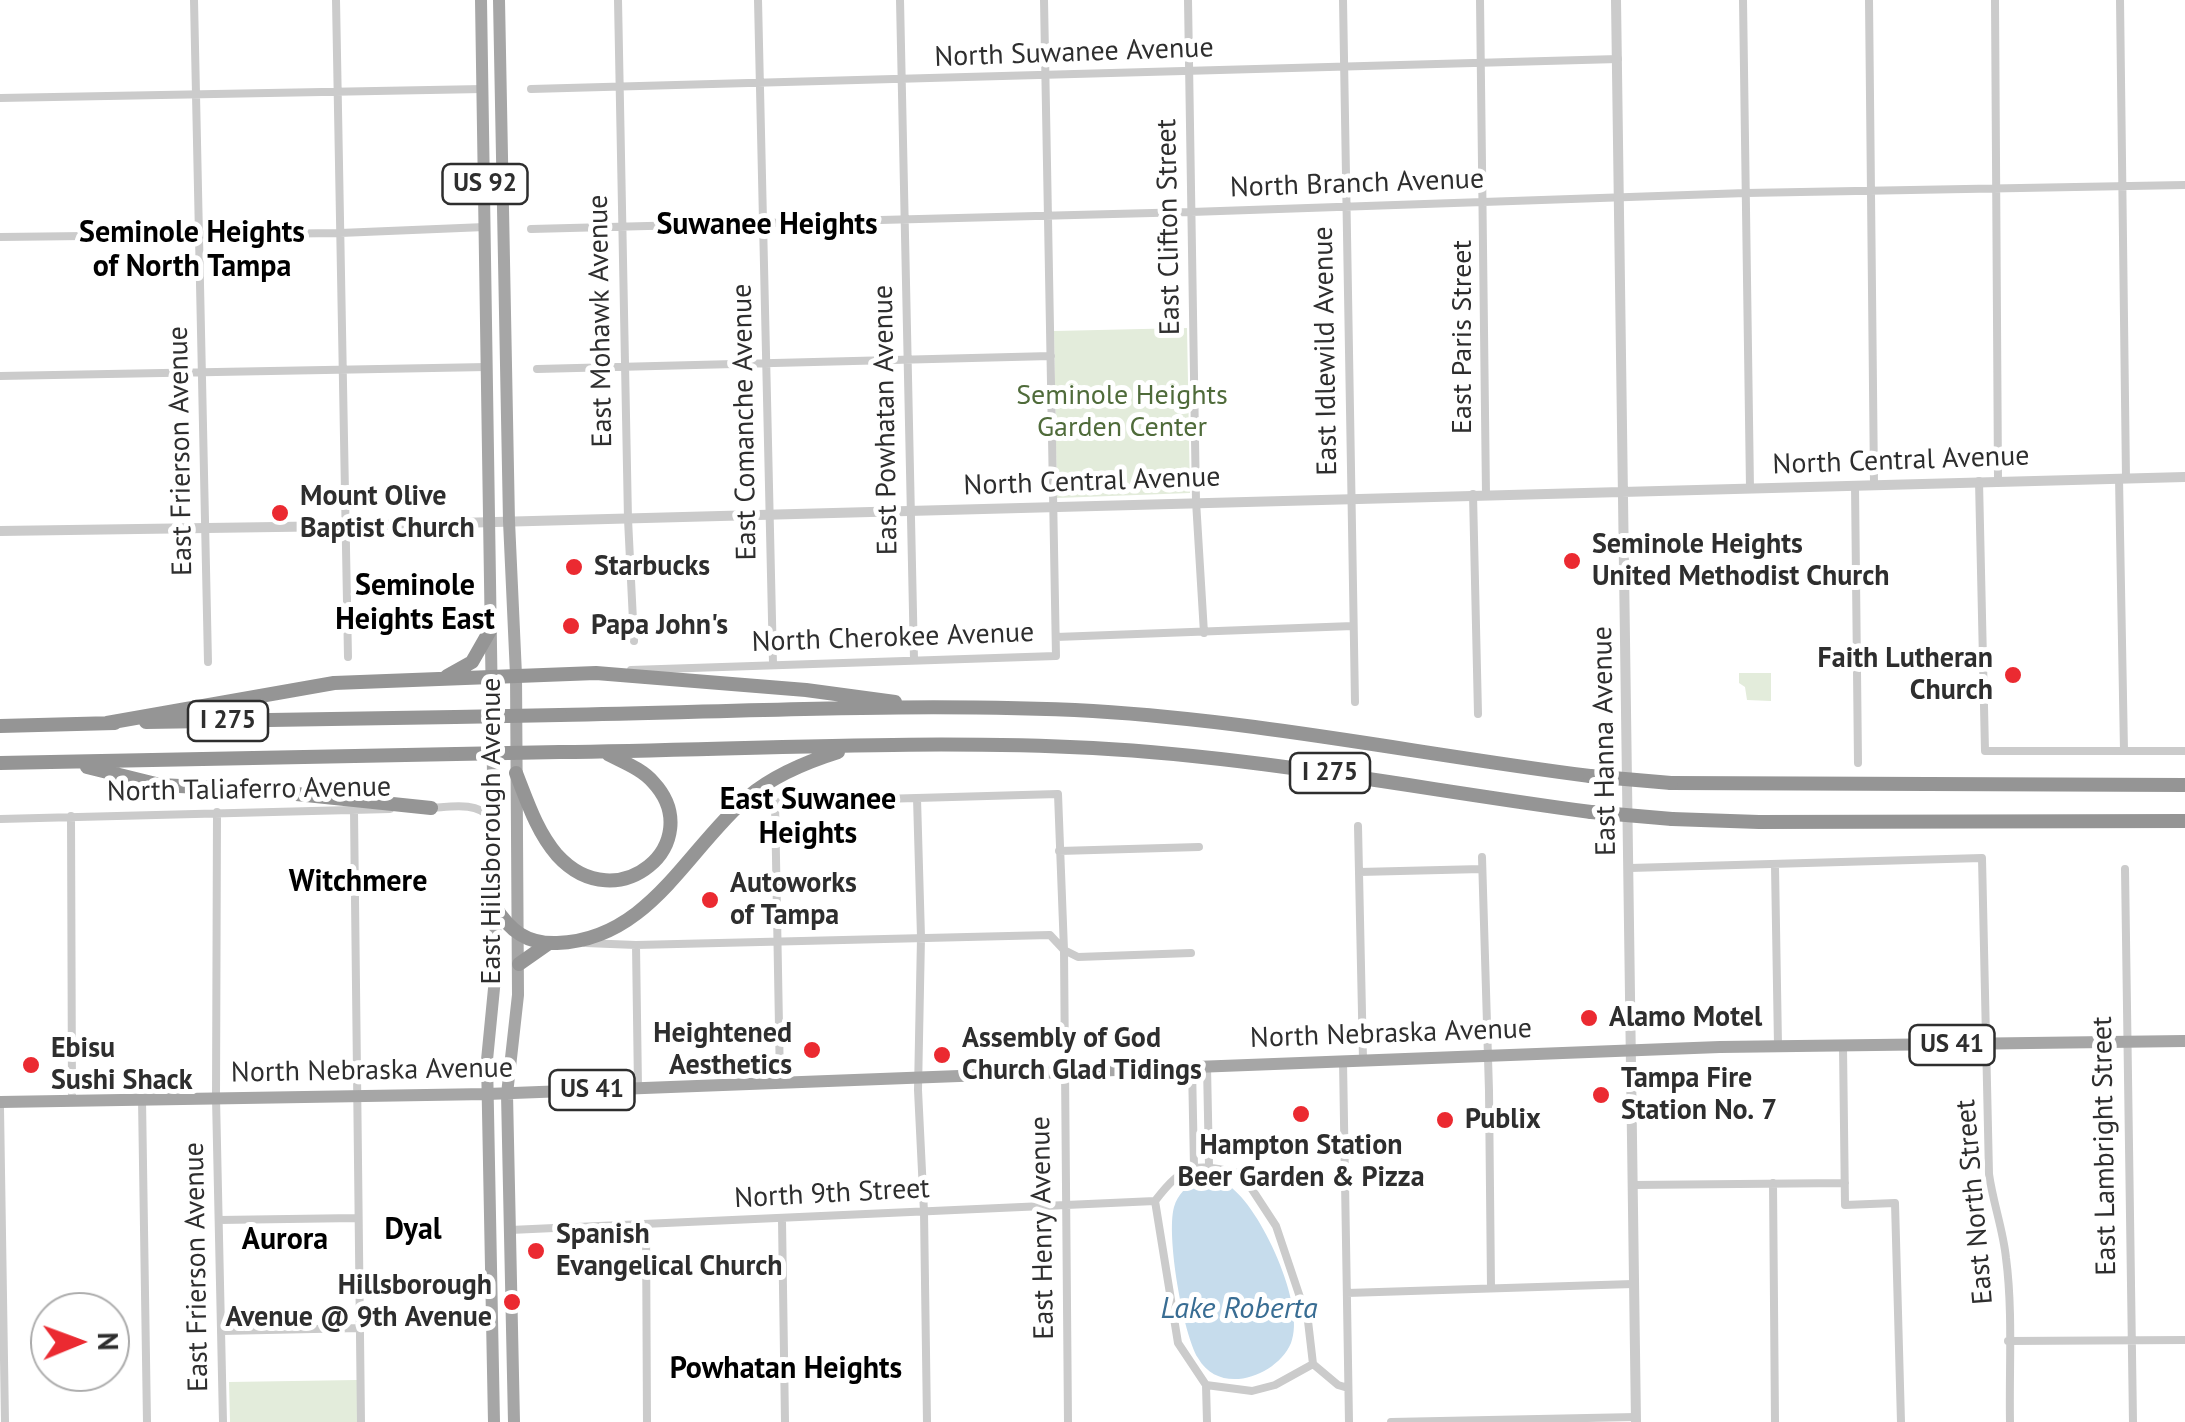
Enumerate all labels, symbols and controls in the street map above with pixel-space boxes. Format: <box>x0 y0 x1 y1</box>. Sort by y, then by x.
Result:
street label: North Suwanee Avenue <box>934 31 1214 75</box>
street label: East Clifton Street <box>1150 119 1188 335</box>
street label: North Branch Avenue <box>1229 163 1485 205</box>
road number: US 92 <box>442 164 528 204</box>
street label: East Mohawk Avenue <box>582 194 620 448</box>
district label: Suwanee Heights <box>656 207 878 243</box>
district label: Seminole Heights of North Tampa <box>79 215 305 286</box>
street label: East Idlewild Avenue <box>1307 226 1345 476</box>
street label: East Paris Street <box>1446 240 1480 434</box>
street label: East Comanche Avenue <box>726 283 764 561</box>
street label: East Powhatan Avenue <box>867 285 905 555</box>
street label: East Frierson Avenue <box>162 326 200 576</box>
park label: Seminole Heights Garden Center <box>1016 379 1228 445</box>
street label: North Central Avenue <box>1772 440 2030 482</box>
street label: North Central Avenue <box>963 461 1221 503</box>
place label: Mount Olive Baptist Church <box>300 480 475 546</box>
marker: Mount Olive Baptist Church <box>269 502 291 524</box>
place label: Seminole Heights United Methodist Church <box>1592 528 1890 594</box>
place label: Starbucks <box>594 550 710 584</box>
marker: Seminole Heights United Methodist Church <box>1561 550 1583 572</box>
marker: Starbucks <box>563 556 585 578</box>
district label: Seminole Heights East <box>335 568 495 638</box>
place label: Papa John's <box>591 609 728 643</box>
marker: Papa John's <box>560 615 582 637</box>
street label: North Cherokee Avenue <box>751 616 1035 660</box>
street label: East Hanna Avenue <box>1586 626 1624 856</box>
place label: Faith Lutheran Church <box>1818 642 1993 708</box>
marker: Faith Lutheran Church <box>2002 664 2024 686</box>
street label: East Hillsborough Avenue <box>475 677 509 985</box>
road number: I 275 <box>188 701 268 741</box>
road number: I 275 <box>1290 753 1370 793</box>
street label: North Taliaferro Avenue <box>107 771 391 809</box>
district label: East Suwanee Heights <box>720 782 896 852</box>
district label: Witchmere <box>289 864 427 900</box>
place label: Autoworks of Tampa <box>730 867 857 933</box>
marker: Autoworks of Tampa <box>699 889 721 911</box>
place label: Alamo Motel <box>1609 1001 1762 1035</box>
marker: Alamo Motel <box>1578 1007 1600 1029</box>
street label: North Nebraska Avenue <box>1249 1012 1533 1056</box>
street label: East Lambright Street <box>2086 1016 2124 1276</box>
place label: Heightened Aesthetics <box>653 1017 792 1083</box>
place label: Assembly of God Church Glad Tidings <box>962 1022 1202 1088</box>
road number: US 41 <box>1910 1025 1994 1065</box>
place label: Ebisu Sushi Shack <box>51 1032 192 1098</box>
marker: Heightened Aesthetics <box>801 1039 823 1061</box>
marker: Assembly of God Church Glad Tidings <box>931 1044 953 1066</box>
street label: North Nebraska Avenue <box>231 1052 513 1090</box>
marker: Ebisu Sushi Shack <box>20 1054 42 1076</box>
place label: Tampa Fire Station No. 7 <box>1621 1062 1777 1128</box>
road number: US 41 <box>550 1070 634 1110</box>
marker: Tampa Fire Station No. 7 <box>1590 1084 1612 1106</box>
street label: East North Street <box>1949 1098 2001 1306</box>
marker: Hampton Station Beer Garden & Pizza <box>1290 1103 1312 1125</box>
place label: Publix <box>1465 1103 1541 1137</box>
marker: Publix <box>1434 1109 1456 1131</box>
street label: East Henry Avenue <box>1024 1116 1062 1340</box>
place label: Hampton Station Beer Garden & Pizza <box>1177 1129 1425 1195</box>
street label: East Frierson Avenue <box>178 1142 216 1392</box>
street label: North 9th Street <box>733 1172 931 1216</box>
district label: Dyal <box>384 1212 442 1248</box>
place label: Spanish Evangelical Church <box>556 1218 783 1284</box>
district label: Aurora <box>242 1222 328 1258</box>
marker: Spanish Evangelical Church <box>525 1240 547 1262</box>
place label: Hillsborough Avenue @ 9th Avenue <box>226 1269 492 1335</box>
marker: Hillsborough Avenue @ 9th Avenue <box>501 1291 523 1313</box>
water label: Lake Roberta <box>1161 1291 1317 1327</box>
north arrow <box>30 1292 130 1392</box>
text: N <box>90 1332 127 1351</box>
district label: Powhatan Heights <box>670 1351 902 1387</box>

